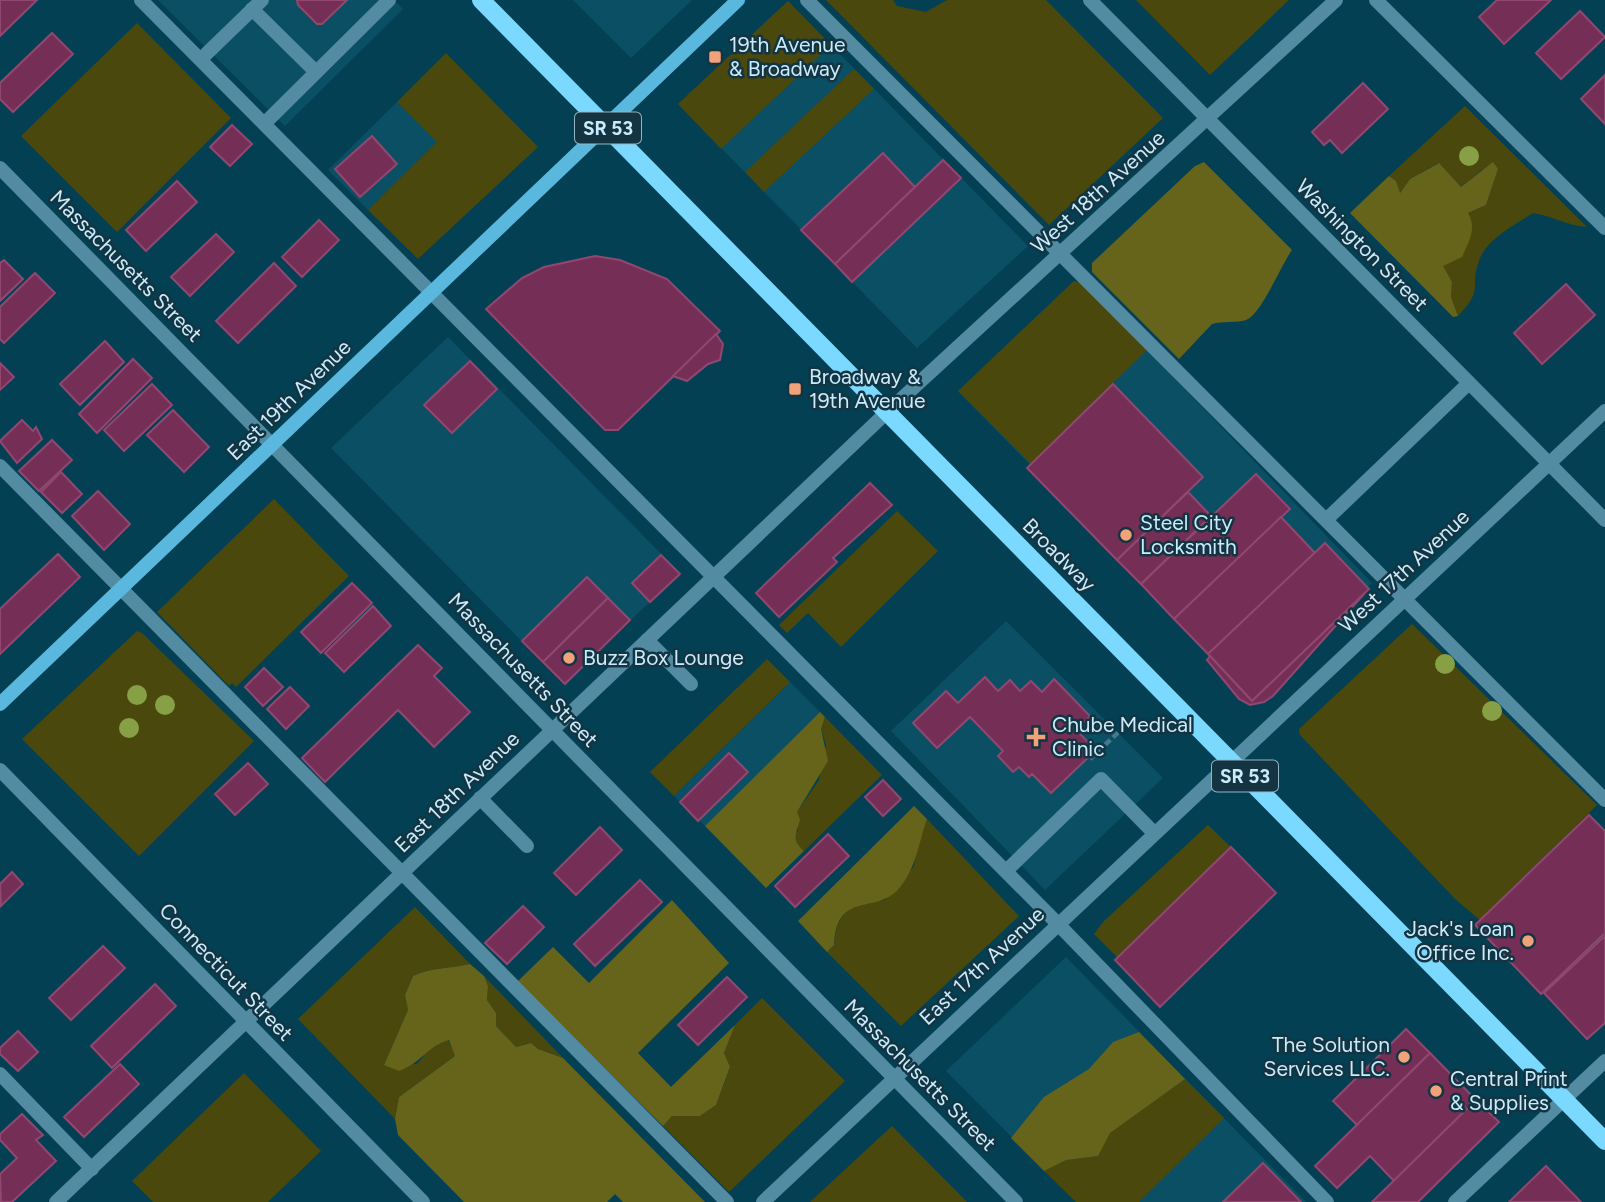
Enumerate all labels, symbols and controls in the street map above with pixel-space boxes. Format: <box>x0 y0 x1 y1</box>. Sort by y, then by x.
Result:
place label: 19th Avenue & Broadway <box>729 32 845 81</box>
marker: 19th Avenue & Broadway <box>707 49 723 65</box>
road number: SR 53 <box>575 112 641 144</box>
street label: West 18th Avenue <box>1026 125 1170 258</box>
street label: Washington Street <box>1291 174 1434 316</box>
street label: Massachusetts Street <box>45 185 208 347</box>
street label: East 19th Avenue <box>222 334 356 465</box>
place label: Broadway & 19th Avenue <box>809 364 925 413</box>
marker: Broadway & 19th Avenue <box>787 381 803 397</box>
street label: West 17th Avenue <box>1333 504 1474 638</box>
place label: Steel City Locksmith <box>1140 510 1237 559</box>
street label: Broadway <box>1018 513 1101 596</box>
marker: Steel City Locksmith <box>1118 527 1134 543</box>
street label: Massachusetts Street <box>443 587 603 752</box>
place label: Buzz Box Lounge <box>583 645 744 670</box>
marker: Buzz Box Lounge <box>561 650 577 666</box>
place label: Chube Medical Clinic <box>1052 712 1193 761</box>
street label: East 18th Avenue <box>389 726 524 857</box>
marker: Chube Medical Clinic <box>1026 727 1046 747</box>
road number: SR 53 <box>1212 761 1278 792</box>
street label: Connecticut Street <box>154 898 298 1046</box>
street label: East 17th Avenue <box>914 901 1049 1030</box>
place label: Jack's Loan Office Inc. <box>1406 916 1514 965</box>
marker: Jack's Loan Office Inc. <box>1520 933 1536 949</box>
street label: Massachusetts Street <box>839 994 1002 1156</box>
place label: The Solution Services LLC. <box>1264 1032 1390 1081</box>
marker: The Solution Services LLC. <box>1396 1049 1412 1065</box>
place label: Central Print & Supplies <box>1450 1066 1568 1115</box>
marker: Central Print & Supplies <box>1428 1083 1444 1099</box>

